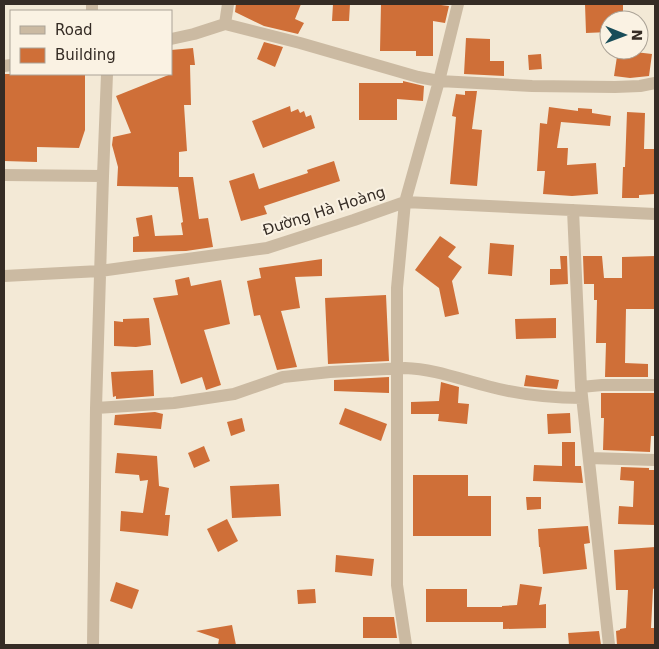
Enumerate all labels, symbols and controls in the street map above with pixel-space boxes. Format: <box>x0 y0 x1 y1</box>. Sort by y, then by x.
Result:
legend <box>10 10 172 75</box>
north arrow <box>599 10 649 60</box>
text: Road <box>55 21 93 39</box>
text: N <box>629 29 645 41</box>
text: Building <box>55 46 116 64</box>
street label: Đường Hà Hoàng <box>260 183 388 239</box>

